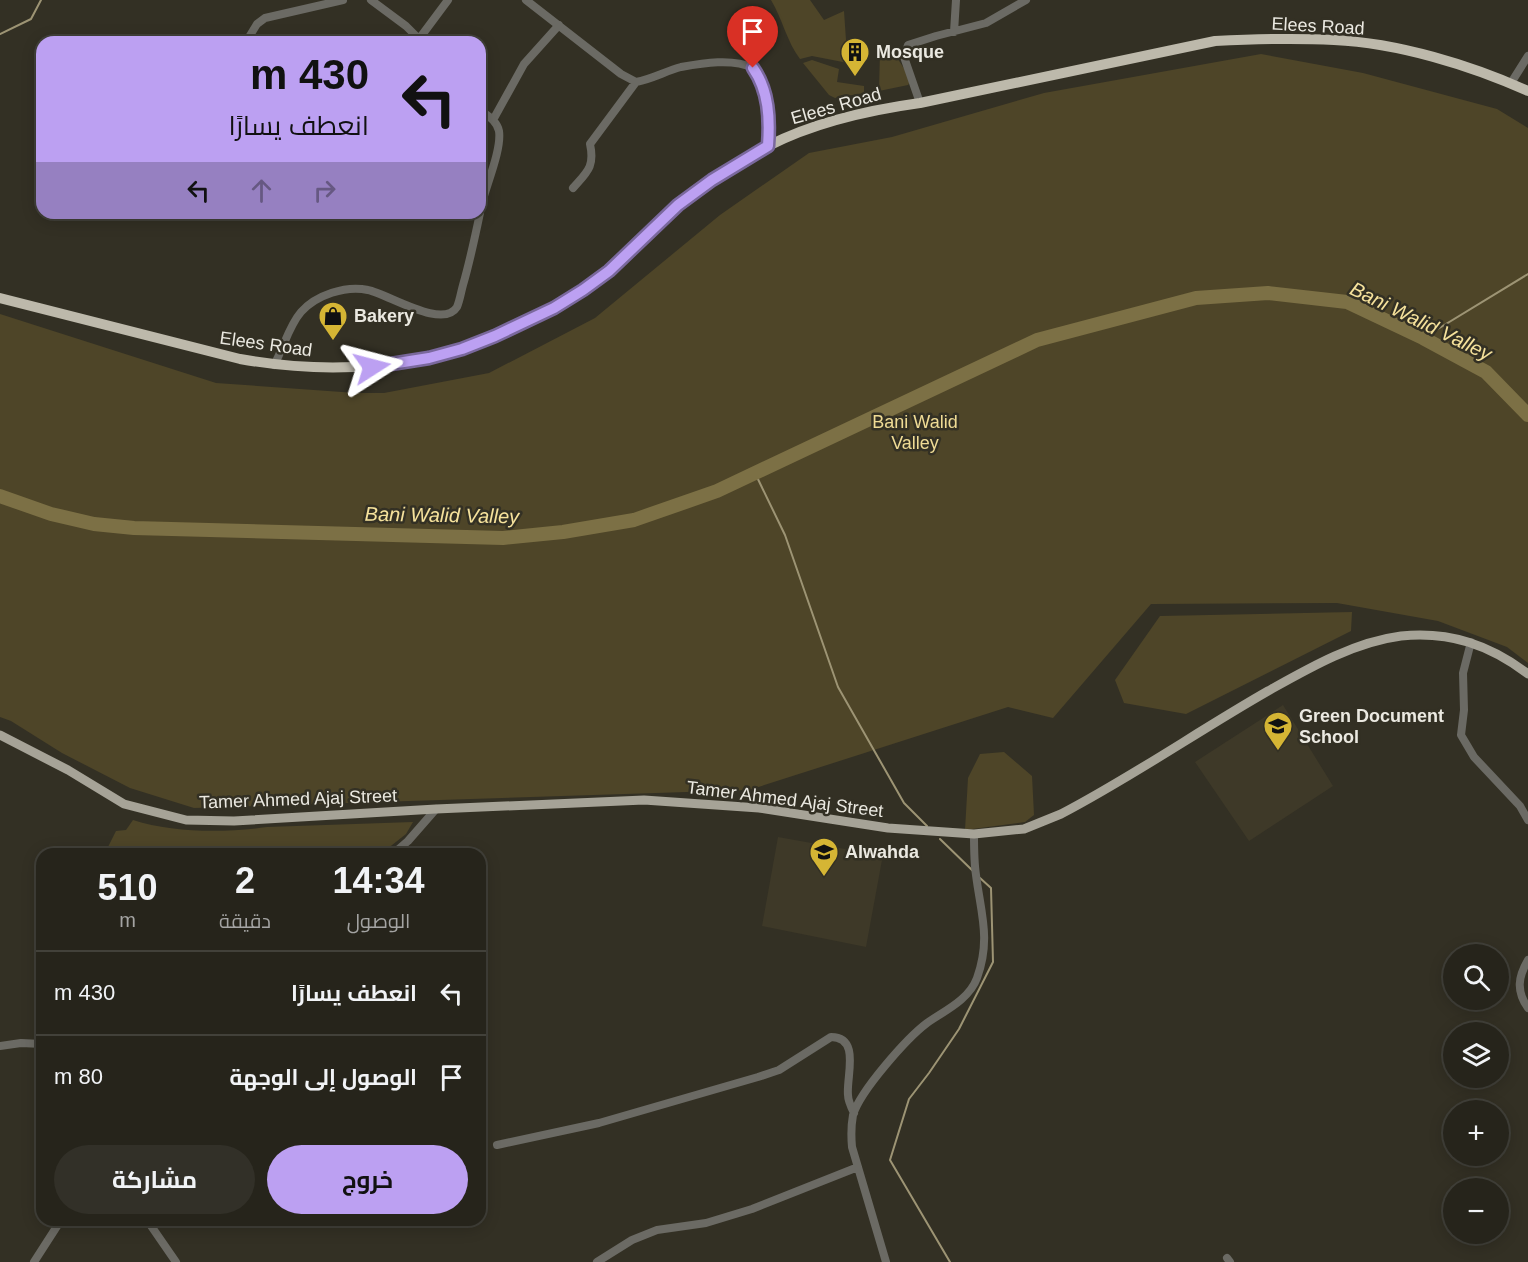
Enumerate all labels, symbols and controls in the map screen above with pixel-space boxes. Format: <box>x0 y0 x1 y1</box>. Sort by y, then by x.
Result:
pin <box>727 6 778 68</box>
street label: Elees Road <box>1271 14 1365 38</box>
icon: arrive <box>736 15 769 48</box>
building icon: Mosque <box>839 36 871 78</box>
place label: Mosque <box>876 42 944 62</box>
text: 430 m <box>250 51 369 98</box>
icon: left <box>390 60 468 138</box>
street label: Elees Road <box>789 84 883 128</box>
text: انعطف يسارًا <box>228 111 369 141</box>
icon: left <box>182 174 215 207</box>
icon: ahead <box>245 174 278 207</box>
icon: right <box>308 174 341 207</box>
water label: Bani Walid Valley <box>1347 277 1496 365</box>
shop icon: Bakery <box>317 300 349 342</box>
place label: Bakery <box>354 306 414 326</box>
street label: Elees Road <box>219 328 313 360</box>
position arrow <box>340 335 404 399</box>
park label: Bani Walid Valley <box>872 412 958 453</box>
water label: Bani Walid Valley <box>365 503 520 527</box>
place label: Green Document School <box>1299 706 1444 747</box>
school or university icon: Green Document School <box>1262 710 1294 752</box>
street label: Tamer Ahmed Ajaj Street <box>685 777 885 821</box>
street label: Tamer Ahmed Ajaj Street <box>199 786 397 812</box>
school or university icon: Alwahda <box>808 836 840 878</box>
place label: Alwahda <box>845 842 920 862</box>
text: 2 <box>235 860 255 901</box>
text: 14:34 <box>332 860 425 901</box>
text: 510 <box>97 867 158 908</box>
text: m <box>119 909 136 931</box>
text: دقيقة <box>219 910 271 932</box>
text: الوصول <box>347 910 410 932</box>
map controls <box>1443 944 1509 1244</box>
button: search <box>1443 944 1509 1010</box>
icon: left <box>435 977 468 1010</box>
text: 430 m <box>54 980 115 1005</box>
text: انعطف يسارًا <box>291 981 417 1006</box>
button: layers <box>1443 1022 1509 1088</box>
icon: arrive <box>435 1061 468 1094</box>
text: 80 m <box>54 1064 103 1089</box>
text: الوصول إلى الوجهة <box>230 1065 417 1090</box>
button: + <box>1443 1100 1509 1166</box>
button: مشاركة <box>54 1145 255 1214</box>
button: خروج <box>267 1145 468 1214</box>
button: − <box>1443 1178 1509 1244</box>

